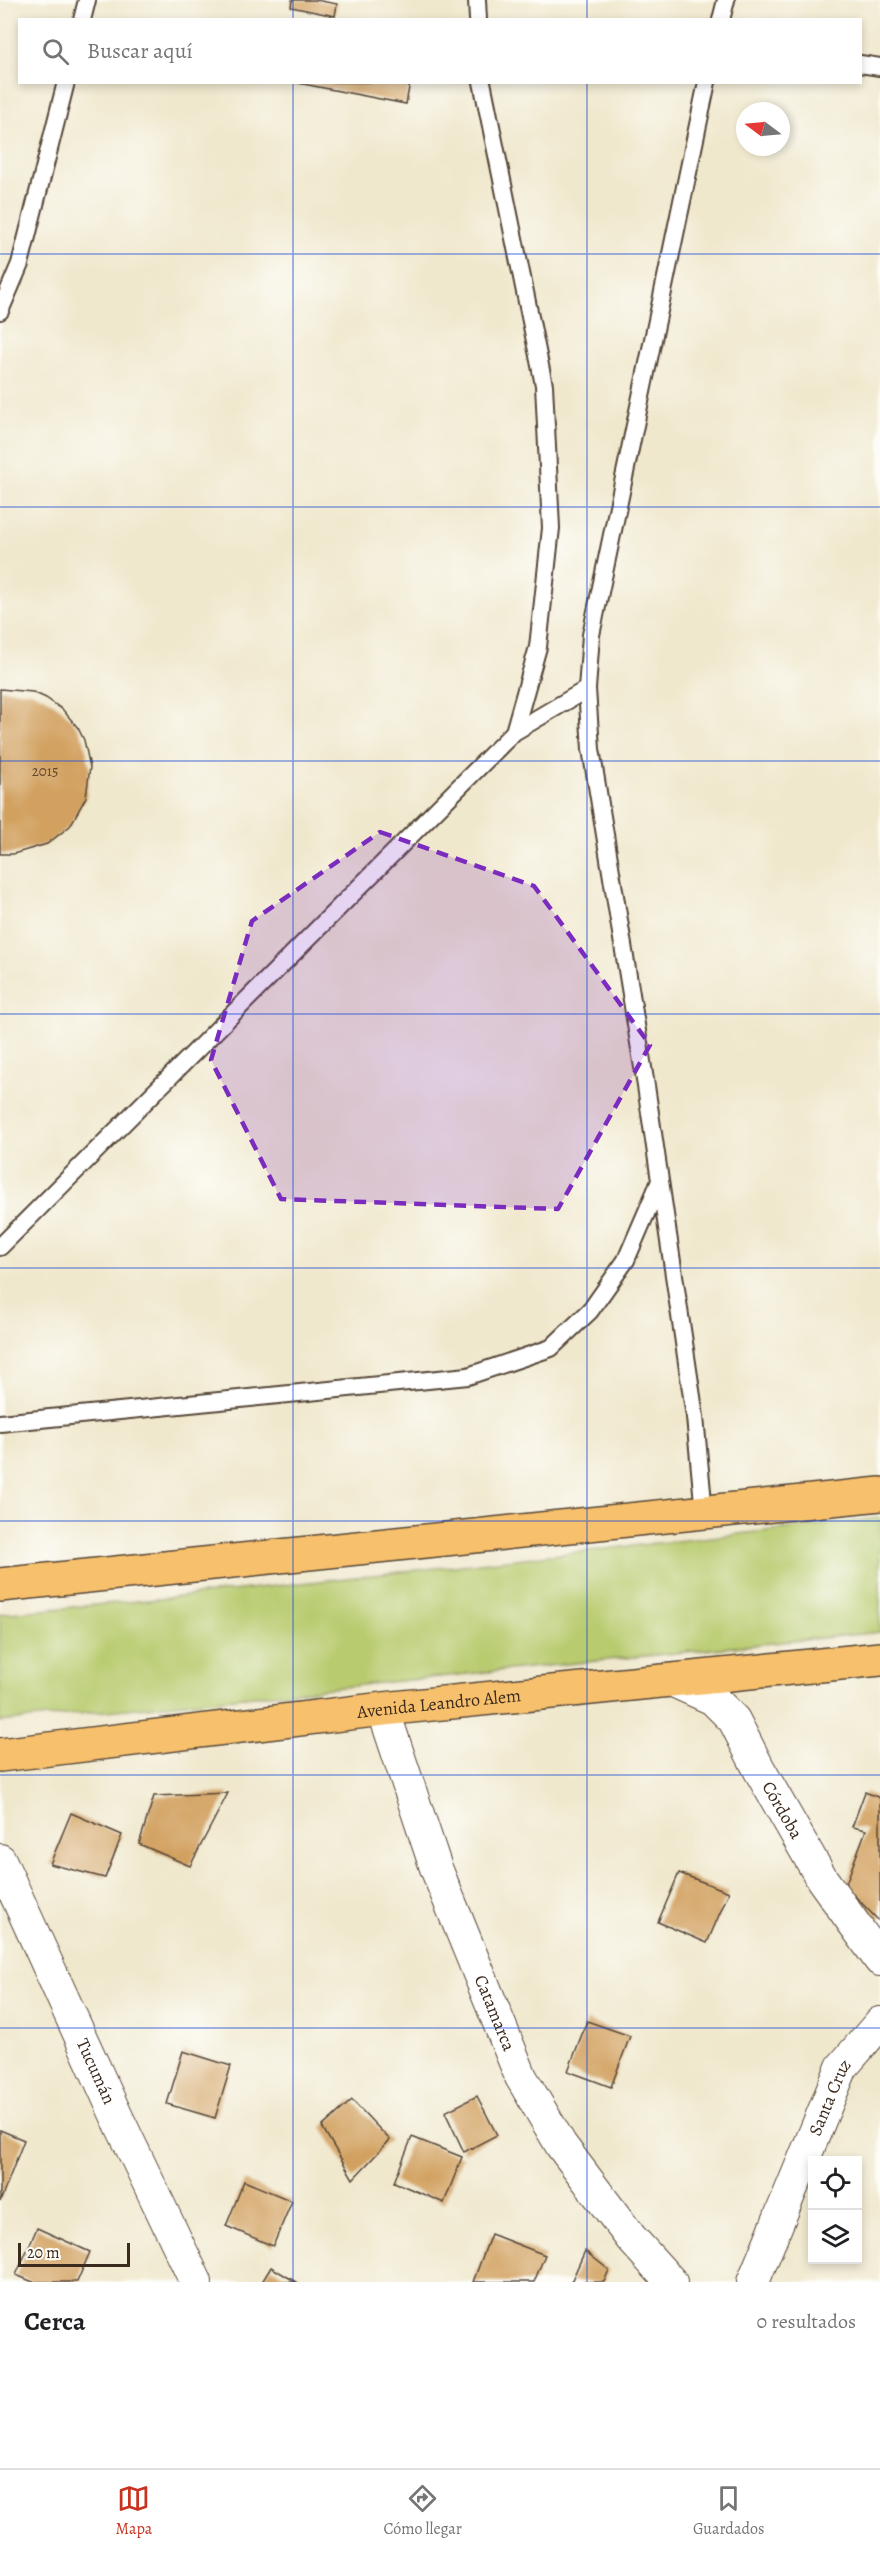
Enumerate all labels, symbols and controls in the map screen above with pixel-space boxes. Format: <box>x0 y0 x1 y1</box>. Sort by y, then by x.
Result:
search box <box>18 18 862 84</box>
icon: search <box>39 35 72 68</box>
text: Buscar aquí <box>87 36 193 66</box>
north arrow <box>736 102 790 156</box>
house number: 2015 <box>32 761 58 781</box>
street label: Avenida Leandro Alem <box>355 1683 522 1724</box>
street label: Córdoba <box>756 1777 809 1844</box>
street label: Catamarca <box>469 1971 521 2055</box>
street label: Tucumán <box>71 2034 121 2108</box>
street label: Santa Cruz <box>803 2053 856 2139</box>
map controls <box>808 2156 862 2264</box>
button: locate <box>808 2156 862 2210</box>
button: layers <box>808 2210 862 2264</box>
scale bar <box>18 2240 130 2268</box>
text: 20 m <box>27 2242 60 2264</box>
text: Cerca <box>24 2304 86 2339</box>
text: 0 resultados <box>757 2308 856 2335</box>
tab: Mapa <box>116 2482 152 2540</box>
tab: Cómo llegar <box>383 2482 462 2540</box>
tab: Guardados <box>693 2482 764 2540</box>

